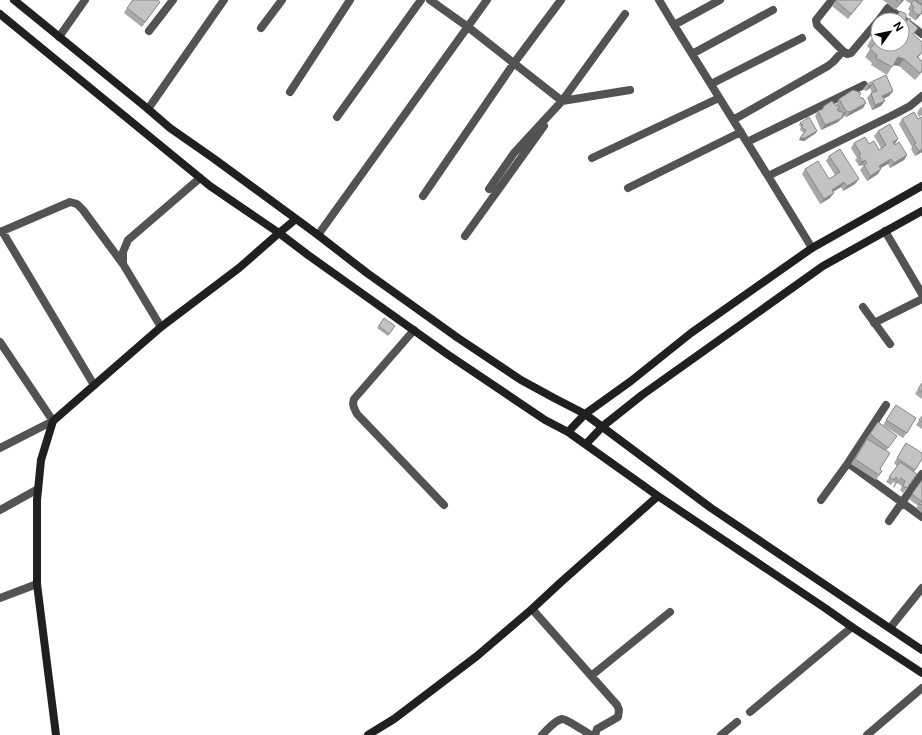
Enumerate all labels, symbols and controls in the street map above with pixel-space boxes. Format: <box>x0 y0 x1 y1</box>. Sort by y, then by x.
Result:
north arrow <box>870 12 910 52</box>
text: N <box>890 19 907 34</box>

